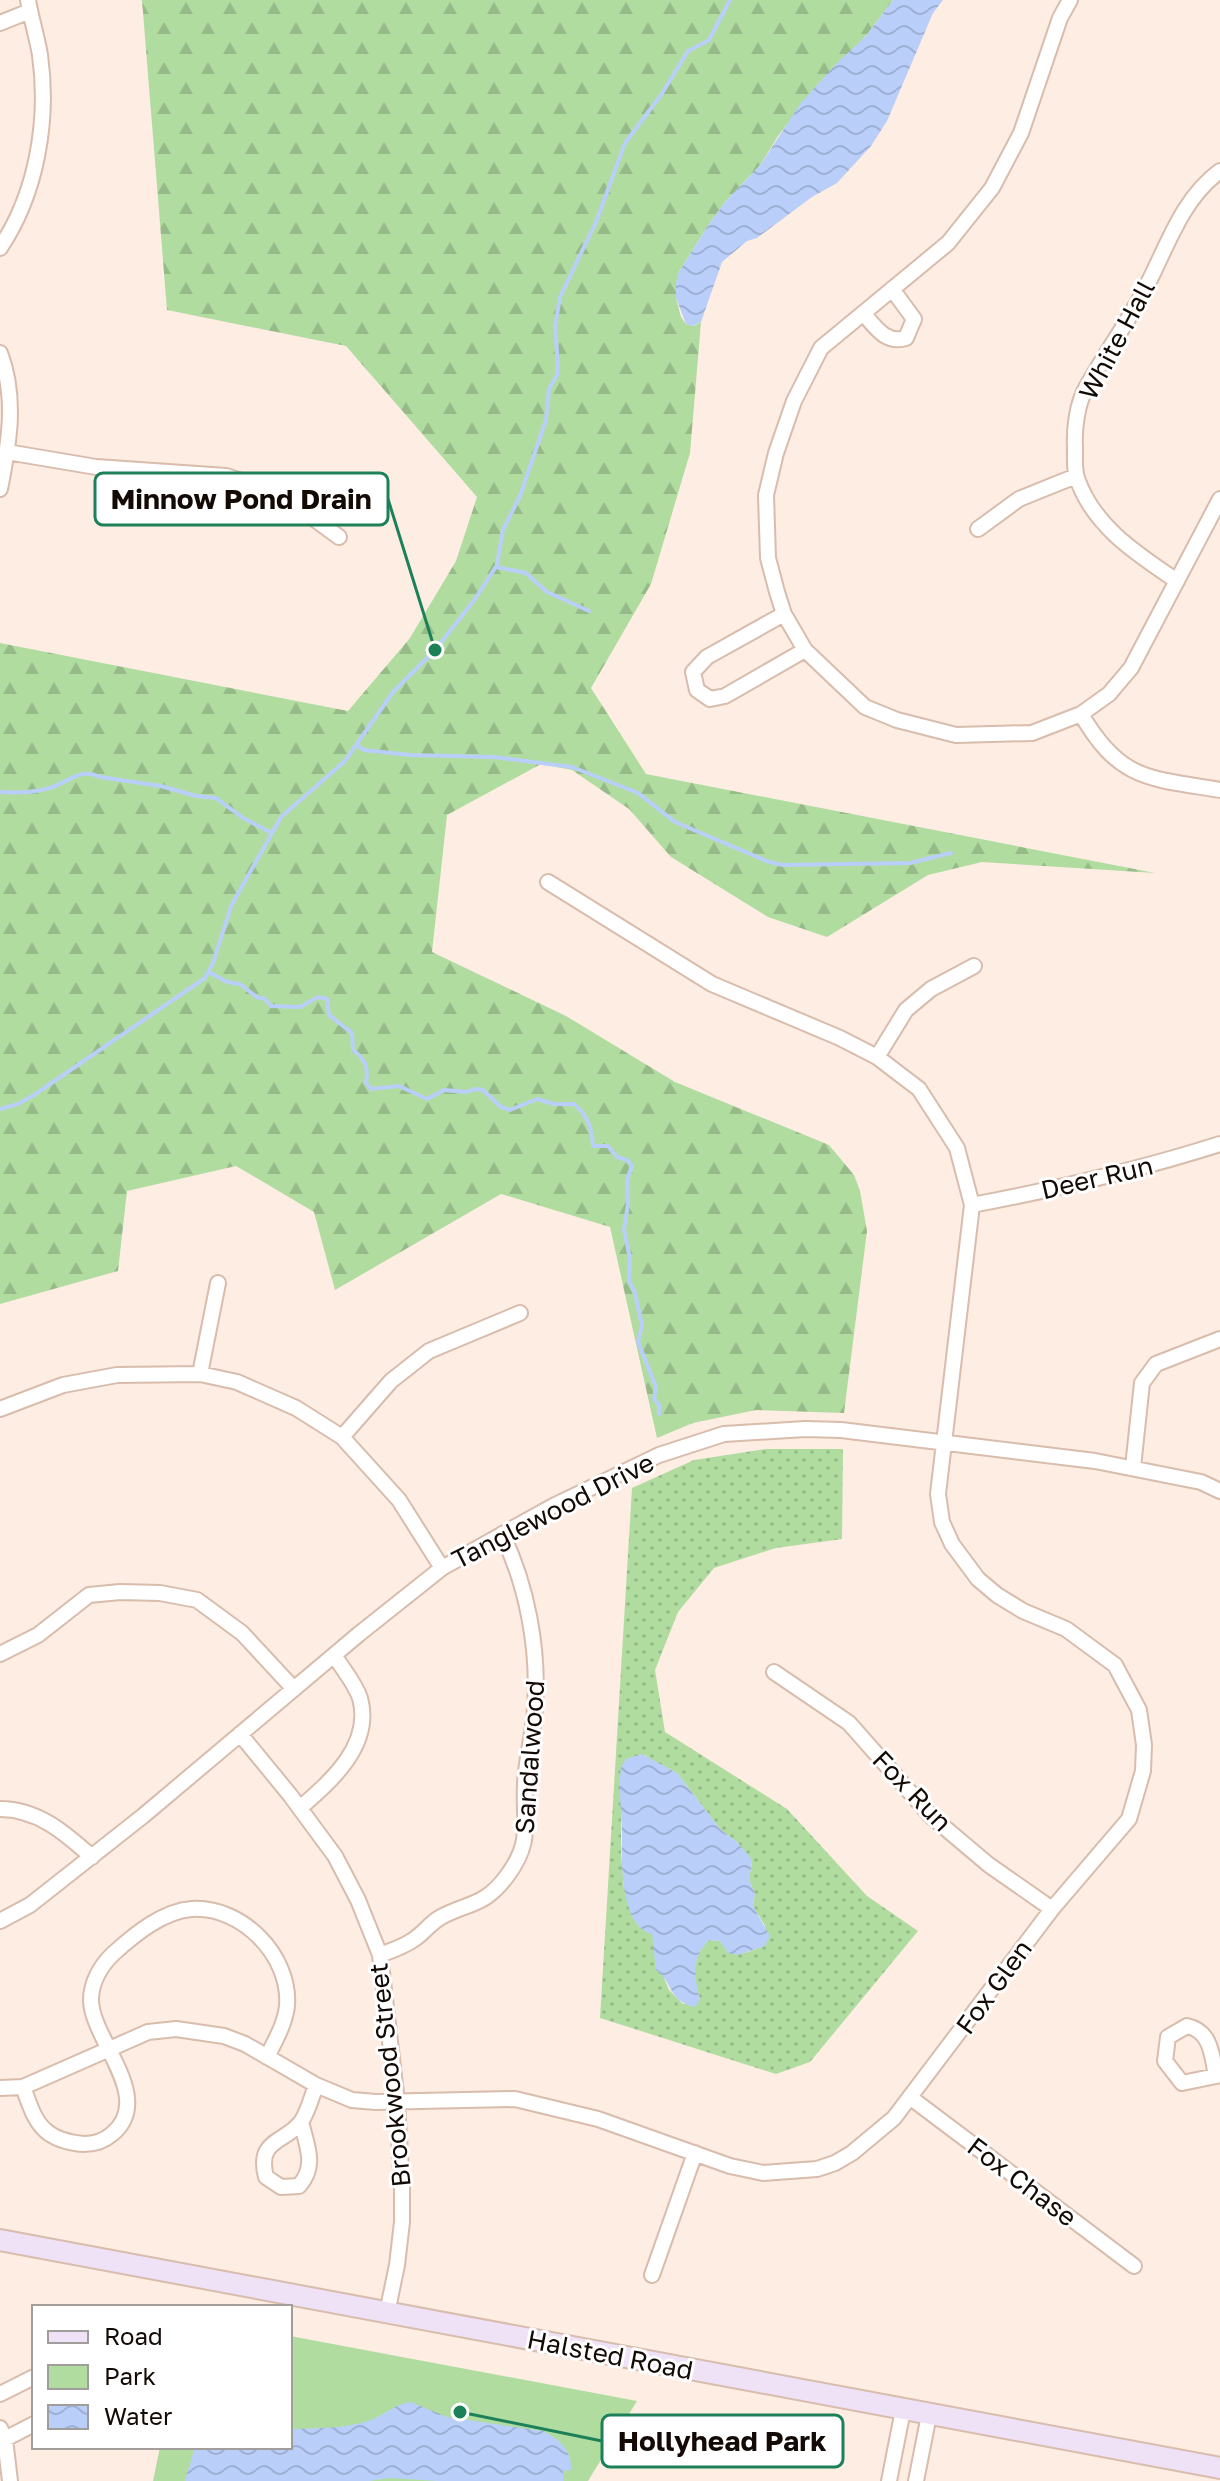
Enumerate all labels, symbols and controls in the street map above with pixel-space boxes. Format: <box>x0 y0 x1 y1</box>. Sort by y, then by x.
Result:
street label: White Hall <box>1072 275 1161 405</box>
callout: Minnow Pond Drain <box>95 473 388 525</box>
text: Minnow Pond Drain <box>110 482 372 515</box>
street label: Deer Run <box>1038 1150 1156 1205</box>
street label: Tanglewood Drive <box>447 1446 659 1575</box>
street label: Sandalwood <box>509 1679 550 1835</box>
street label: Fox Run <box>866 1744 958 1837</box>
street label: Fox Glen <box>949 1934 1038 2040</box>
street label: Brookwood Street <box>362 1962 417 2189</box>
street label: Fox Chase <box>962 2131 1083 2233</box>
legend <box>32 2305 292 2449</box>
text: Road <box>104 2321 163 2350</box>
street label: Halsted Road <box>525 2323 696 2386</box>
text: Park <box>104 2361 156 2390</box>
text: Water <box>104 2401 172 2430</box>
callout: Hollyhead Park <box>602 2415 843 2467</box>
text: Hollyhead Park <box>618 2424 826 2457</box>

